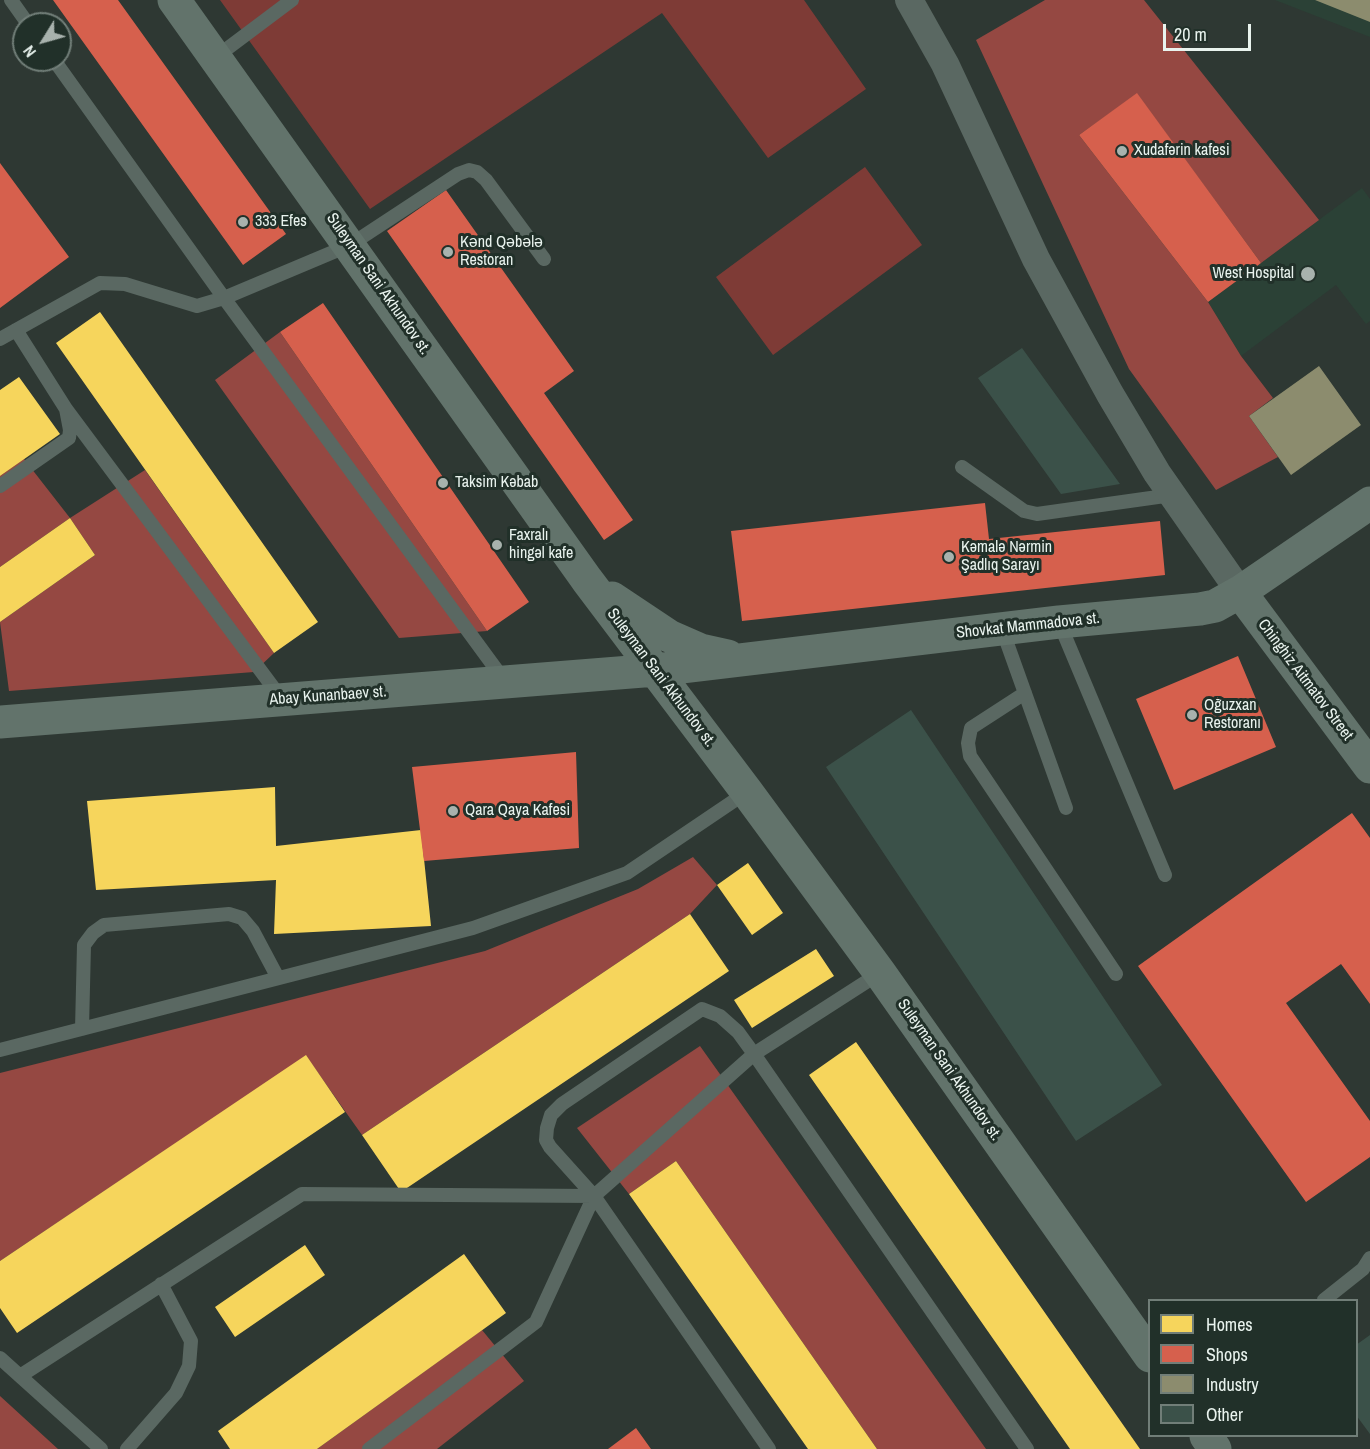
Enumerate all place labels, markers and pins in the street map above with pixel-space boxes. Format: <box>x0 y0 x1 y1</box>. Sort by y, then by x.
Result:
place label: Xudafərin kafesi <box>1134 141 1230 161</box>
marker: Xudafərin kafesi <box>1115 144 1129 158</box>
place label: 333 Efes <box>255 212 307 232</box>
marker: 333 Efes <box>236 215 250 229</box>
place label: Kәnd Qәbәlә Restoran <box>460 233 543 271</box>
marker: Kәnd Qәbәlә Restoran <box>441 245 455 259</box>
place label: West Hospital <box>1213 264 1294 284</box>
marker: West Hospital <box>1299 265 1317 283</box>
place label: Taksim Kəbab <box>455 473 538 493</box>
marker: Taksim Kəbab <box>436 476 450 490</box>
place label: Faxralı hingəl kafe <box>509 526 573 564</box>
marker: Faxralı hingəl kafe <box>490 538 504 552</box>
place label: Kəmalə Nərmin Şadlıq Sarayı <box>961 538 1052 576</box>
marker: Kəmalə Nərmin Şadlıq Sarayı <box>942 550 956 564</box>
place label: Oğuzxan Restoranı <box>1204 696 1261 734</box>
marker: Oğuzxan Restoranı <box>1185 708 1199 722</box>
place label: Qara Qaya Kafesi <box>465 801 570 821</box>
marker: Qara Qaya Kafesi <box>446 804 460 818</box>

